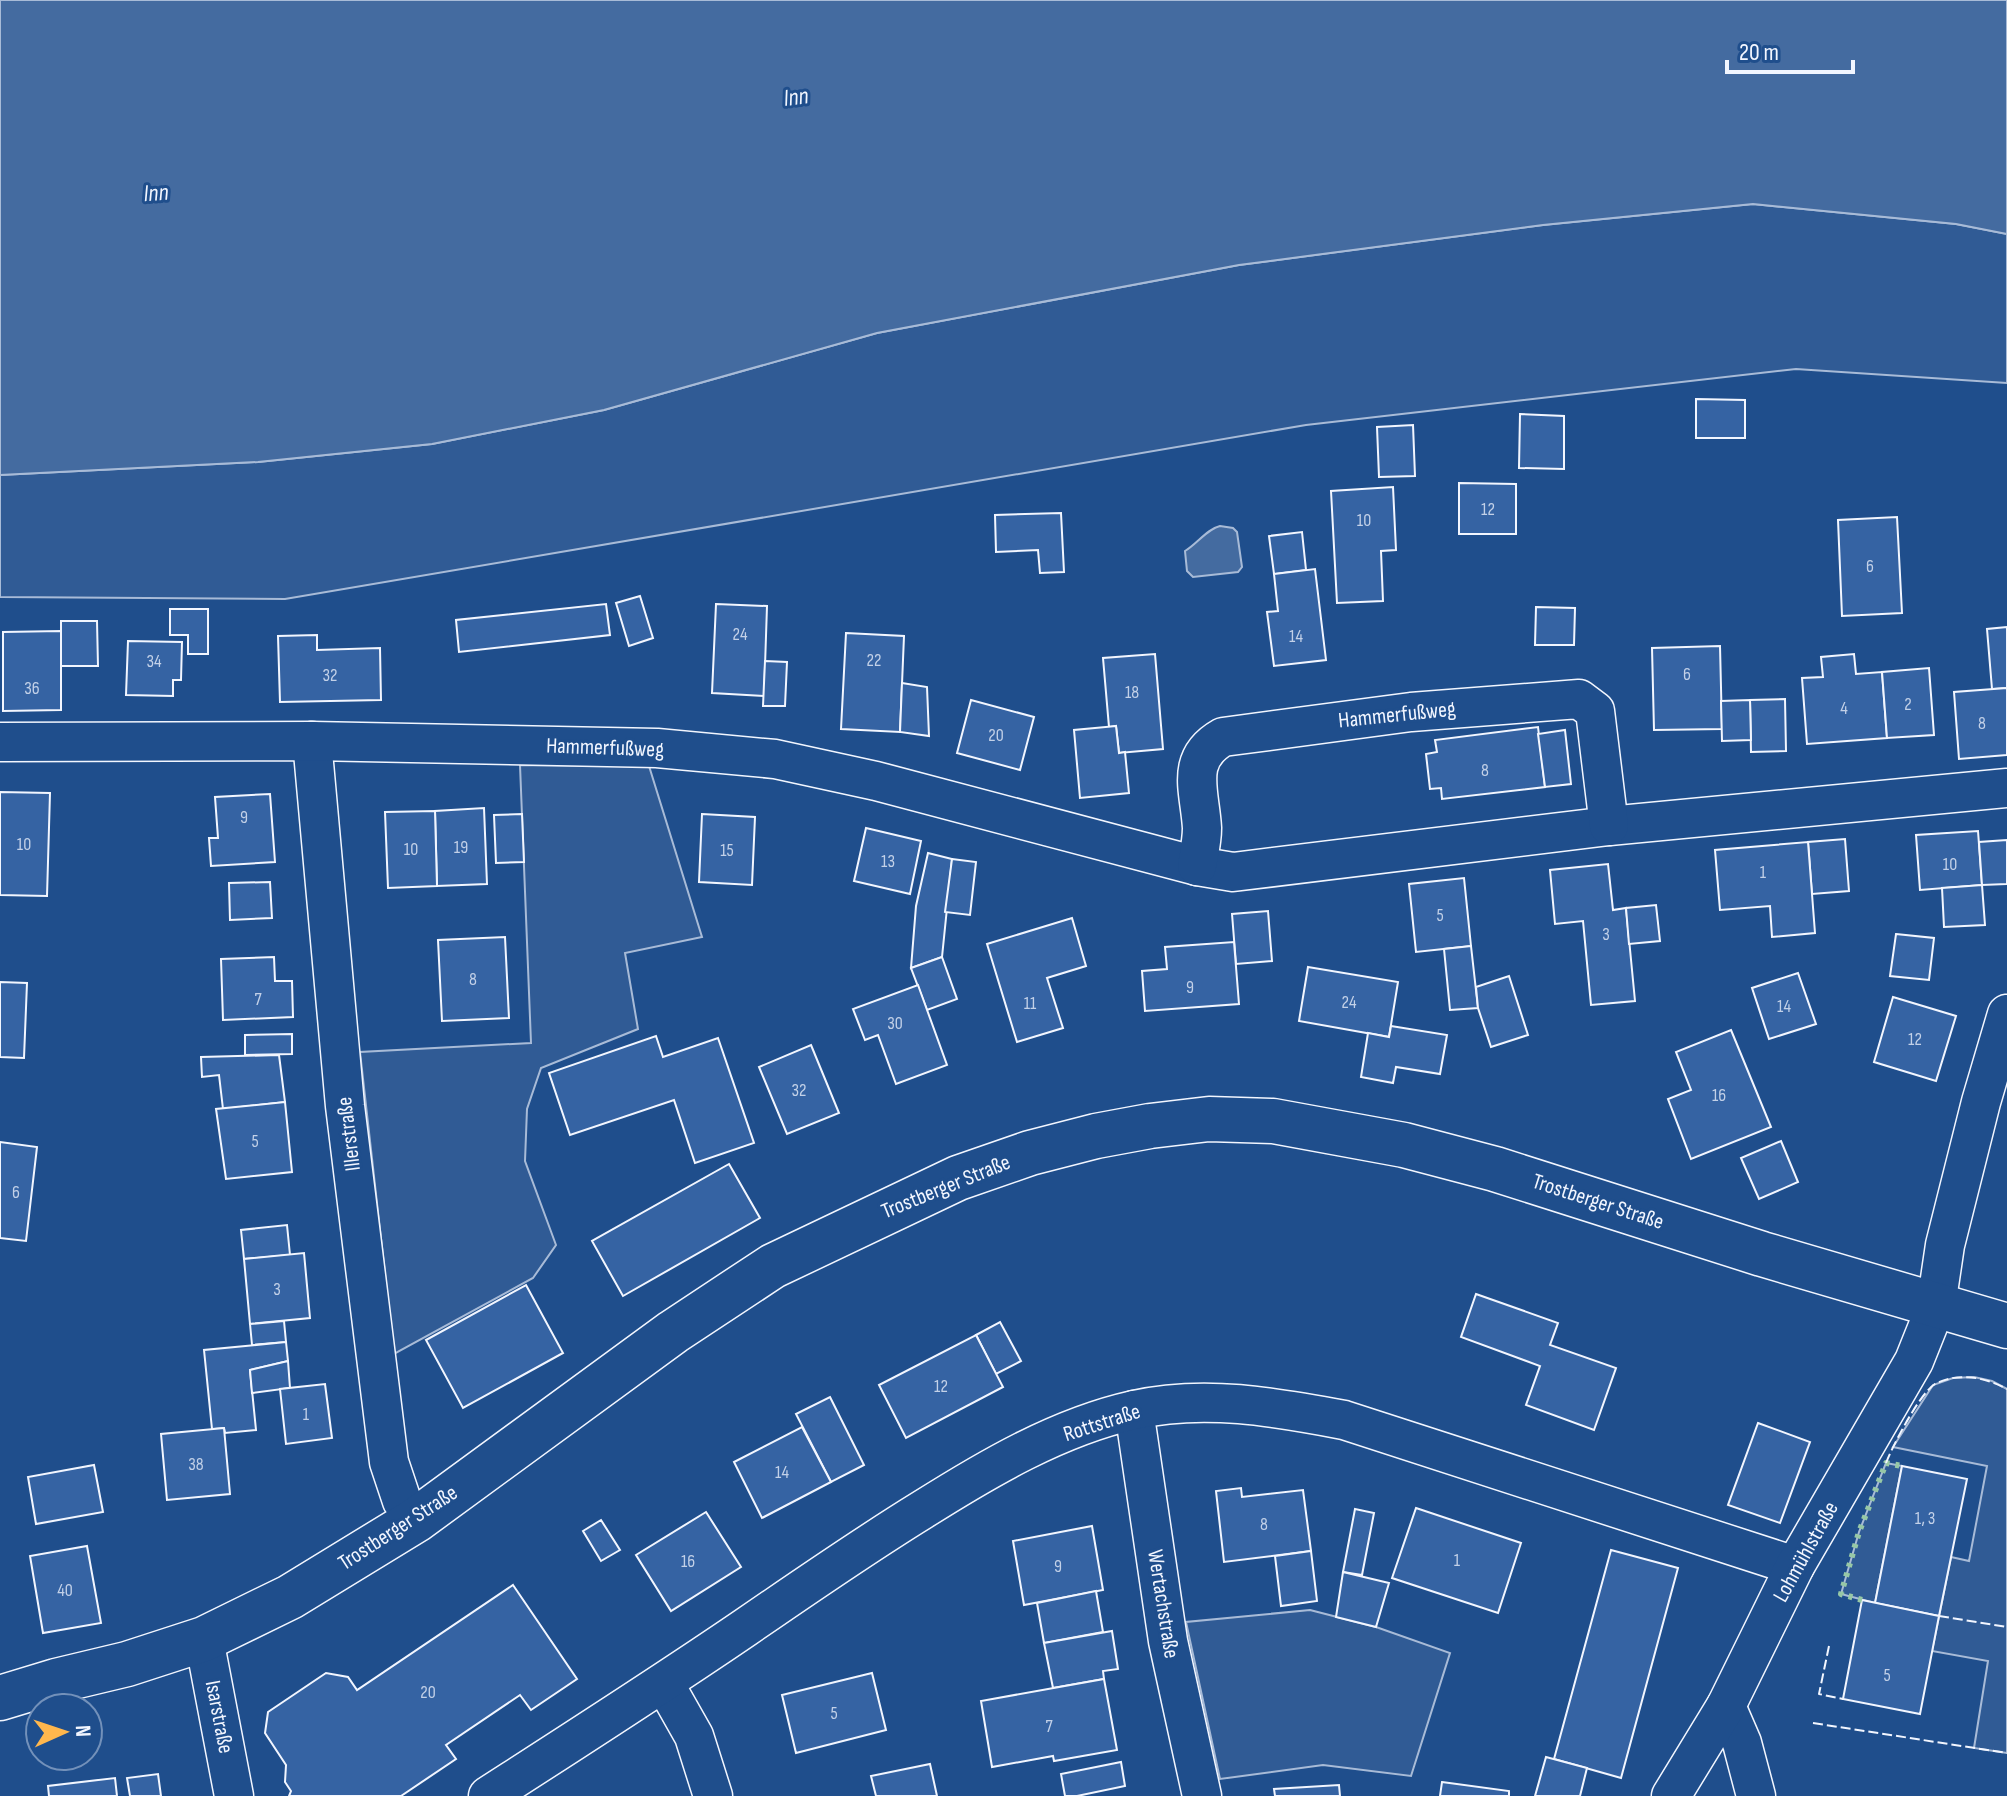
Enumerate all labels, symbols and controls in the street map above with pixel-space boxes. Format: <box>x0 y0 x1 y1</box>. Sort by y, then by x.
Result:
scale bar <box>1727 24 1853 74</box>
text: 20 m <box>1739 38 1779 67</box>
water label: Inn <box>782 81 810 113</box>
water label: Inn <box>143 178 169 208</box>
house number: 12 <box>1481 499 1495 520</box>
house number: 10 <box>1357 510 1371 531</box>
house number: 6 <box>1866 556 1874 577</box>
house number: 24 <box>733 624 748 645</box>
house number: 14 <box>1289 626 1303 647</box>
house number: 22 <box>867 650 881 671</box>
house number: 34 <box>146 651 162 672</box>
house number: 6 <box>1683 664 1691 685</box>
house number: 32 <box>323 665 337 686</box>
house number: 36 <box>24 678 40 699</box>
house number: 18 <box>1125 682 1139 703</box>
house number: 2 <box>1904 694 1912 715</box>
street label: Hammerfußweg <box>1337 695 1457 735</box>
house number: 4 <box>1840 698 1848 719</box>
house number: 8 <box>1978 713 1986 734</box>
house number: 20 <box>988 725 1004 746</box>
street label: Hammerfußweg <box>546 732 665 764</box>
house number: 8 <box>1481 760 1489 781</box>
house number: 9 <box>240 807 248 828</box>
house number: 10 <box>17 834 31 855</box>
house number: 19 <box>454 837 468 858</box>
house number: 10 <box>404 839 418 860</box>
house number: 15 <box>720 840 734 861</box>
house number: 13 <box>881 851 895 872</box>
house number: 10 <box>1943 854 1957 875</box>
house number: 1 <box>1760 862 1767 883</box>
house number: 5 <box>1436 905 1444 926</box>
house number: 3 <box>1602 924 1610 945</box>
house number: 8 <box>469 969 477 990</box>
house number: 9 <box>1186 977 1194 998</box>
house number: 7 <box>254 989 262 1010</box>
house number: 24 <box>1342 992 1357 1013</box>
house number: 11 <box>1024 993 1037 1014</box>
house number: 14 <box>1777 996 1791 1017</box>
house number: 30 <box>887 1013 903 1034</box>
house number: 12 <box>1908 1029 1922 1050</box>
house number: 32 <box>792 1080 806 1101</box>
house number: 16 <box>1712 1085 1726 1106</box>
street label: Illerstraße <box>331 1095 367 1173</box>
house number: 5 <box>251 1131 259 1152</box>
street label: Trostberger Straße <box>878 1149 1014 1225</box>
street label: Trostberger Straße <box>1529 1168 1667 1236</box>
house number: 6 <box>12 1182 20 1203</box>
house number: 3 <box>273 1279 281 1300</box>
house number: 12 <box>934 1376 948 1397</box>
street label: Rottstraße <box>1060 1398 1144 1448</box>
house number: 1 <box>303 1404 310 1425</box>
house number: 38 <box>188 1454 204 1475</box>
house number: 14 <box>775 1462 789 1483</box>
street label: Trostberger Straße <box>333 1479 463 1577</box>
street label: Lohmühlstraße <box>1767 1497 1845 1607</box>
house number: 1, 3 <box>1915 1508 1935 1529</box>
house number: 8 <box>1260 1514 1268 1535</box>
street label: Wertachstraße <box>1141 1548 1185 1660</box>
house number: 1 <box>1454 1550 1461 1571</box>
house number: 16 <box>681 1551 695 1572</box>
house number: 9 <box>1054 1556 1062 1577</box>
house number: 40 <box>57 1580 73 1601</box>
house number: 5 <box>1883 1665 1891 1686</box>
street label: Isarstraße <box>199 1678 239 1756</box>
house number: 20 <box>420 1682 436 1703</box>
north arrow <box>24 1692 104 1772</box>
house number: 5 <box>830 1703 838 1724</box>
house number: 7 <box>1045 1716 1053 1737</box>
text: N <box>69 1724 96 1738</box>

